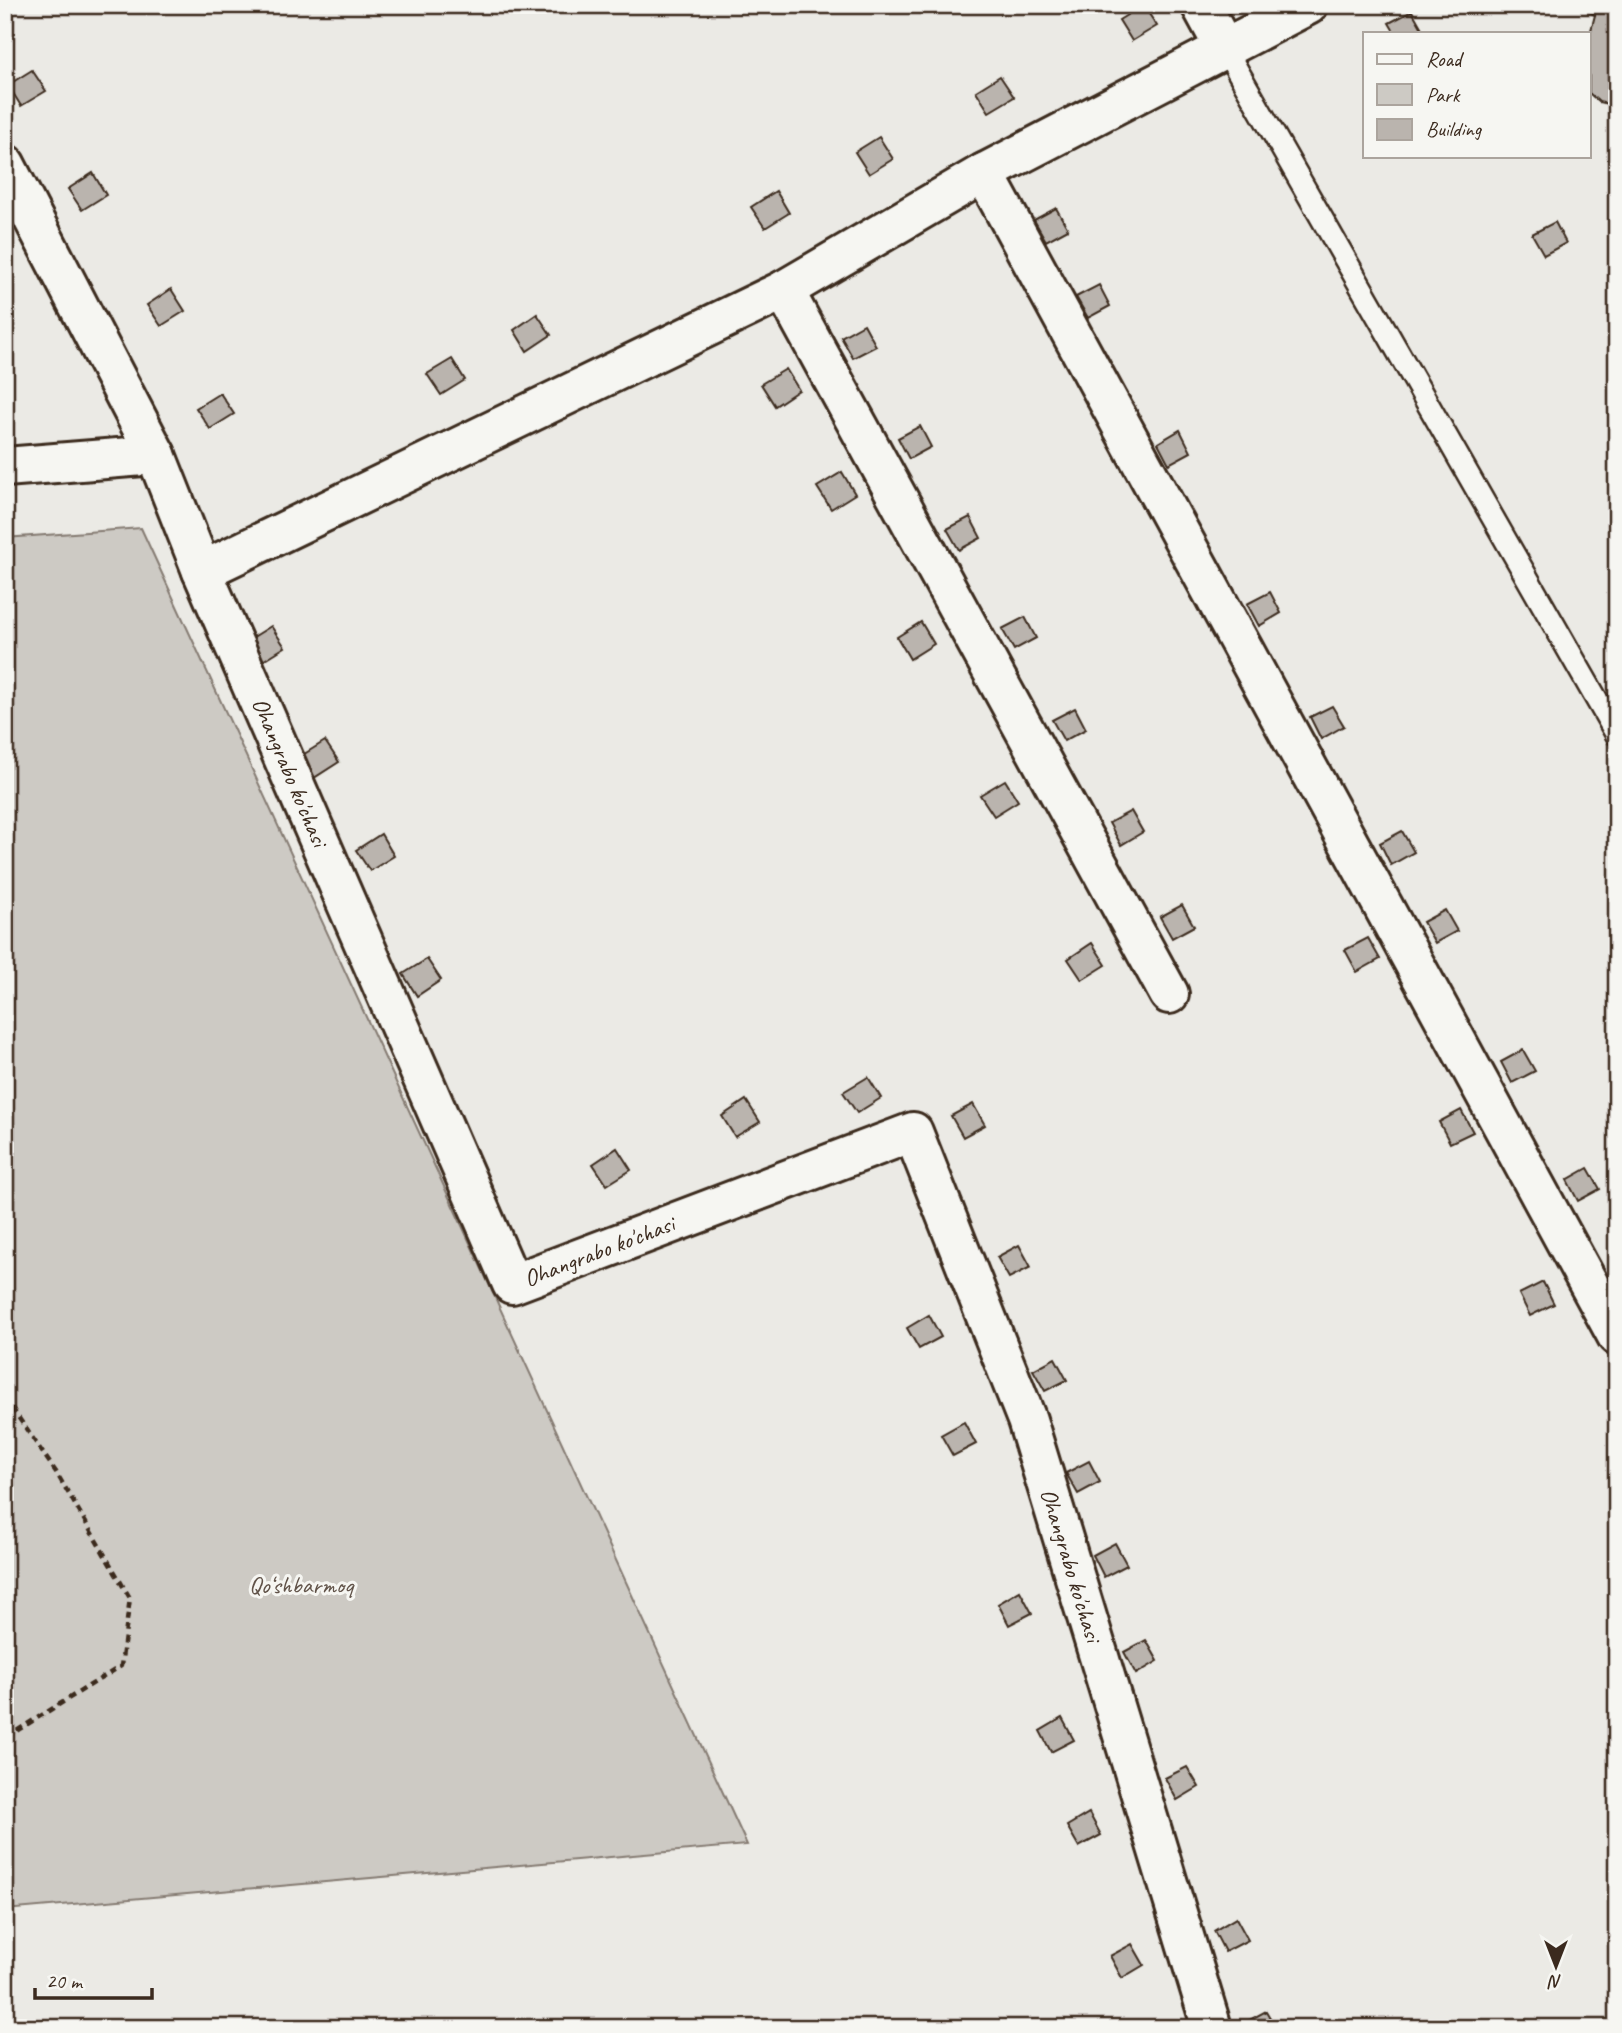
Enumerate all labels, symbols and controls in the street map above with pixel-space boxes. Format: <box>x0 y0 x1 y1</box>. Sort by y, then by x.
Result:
legend <box>1363 32 1590 158</box>
text: Road <box>1426 46 1465 72</box>
text: Park <box>1426 82 1461 108</box>
text: Building <box>1426 116 1483 142</box>
street label: Ohangrabo ko'chasi <box>245 693 336 853</box>
street label: Ohangrabo ko'chasi <box>520 1208 681 1293</box>
street label: Ohangrabo ko'chasi <box>1033 1485 1109 1648</box>
park label: Qo‘shbarmoq <box>249 1570 355 1600</box>
north arrow <box>1520 1932 1590 2002</box>
scale bar <box>35 1956 152 2000</box>
text: 20 m <box>46 1968 84 1994</box>
text: N <box>1547 1970 1562 1994</box>

